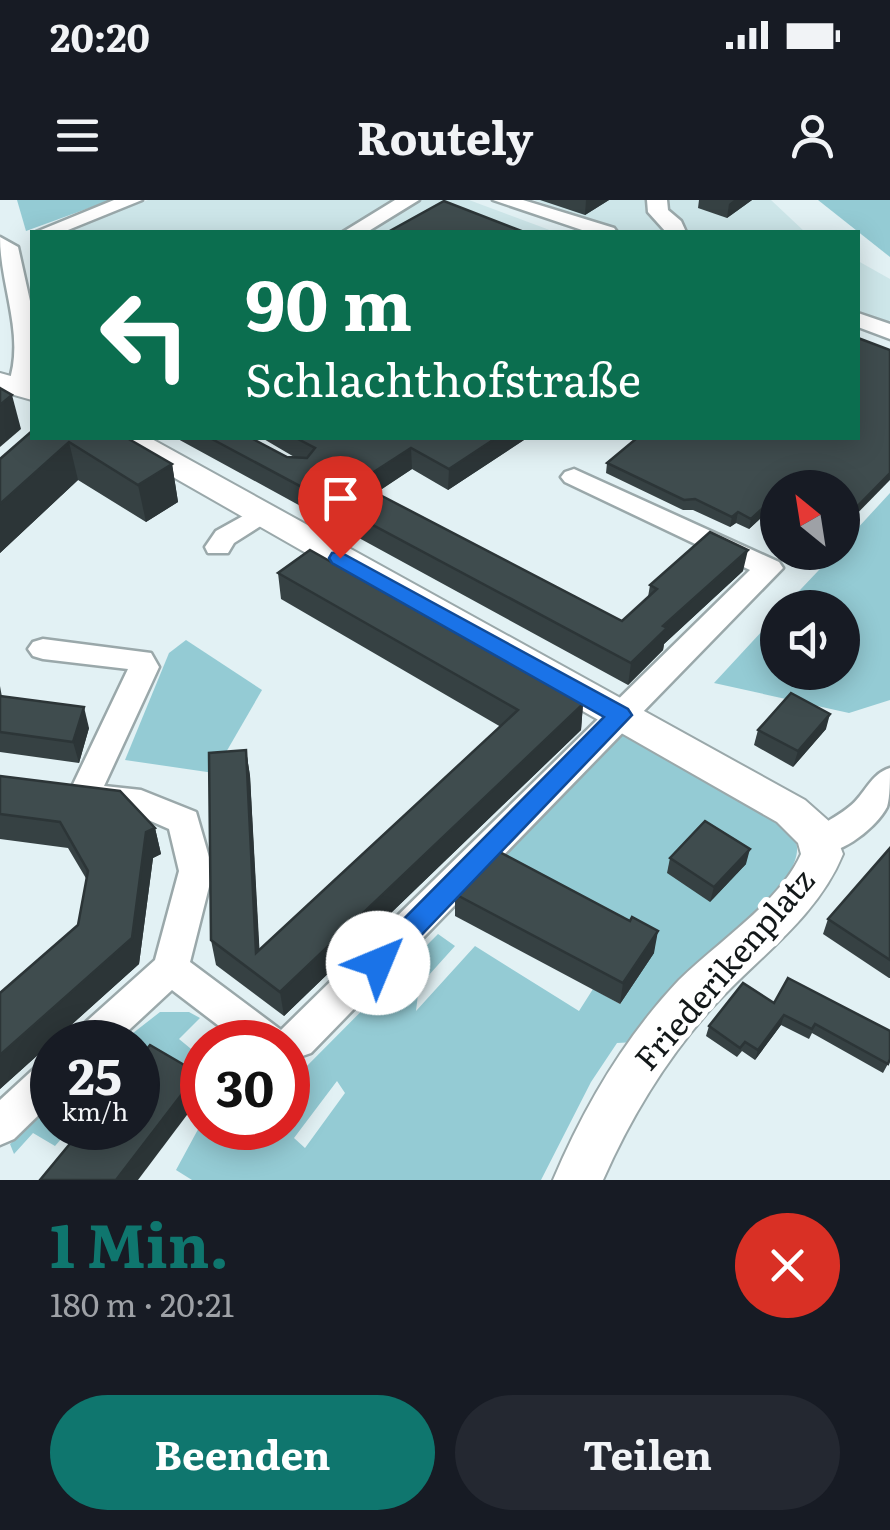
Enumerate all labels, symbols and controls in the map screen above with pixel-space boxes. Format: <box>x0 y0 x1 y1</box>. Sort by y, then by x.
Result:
text: 20:20 <box>50 7 150 64</box>
text: Routely <box>357 102 533 169</box>
icon: menu <box>50 108 105 163</box>
icon: person <box>785 108 840 163</box>
text: 90 m <box>245 249 412 353</box>
icon: left <box>80 270 210 400</box>
text: Schlachthofstraße <box>245 344 641 411</box>
pin <box>298 456 383 559</box>
north arrow <box>760 470 860 570</box>
map controls <box>760 470 860 690</box>
icon: arrive <box>313 471 368 526</box>
button: sound <box>760 590 860 690</box>
street label: Friederikenplatz <box>621 857 824 1080</box>
position arrow <box>326 911 430 1015</box>
speed limit sign: 30 <box>180 1020 310 1150</box>
text: 25 <box>68 1036 122 1110</box>
text: km/h <box>62 1092 128 1129</box>
text: 1 Min. <box>50 1197 229 1286</box>
button: close <box>735 1213 840 1318</box>
text: 180 m · 20:21 <box>50 1279 234 1327</box>
button: Beenden <box>50 1395 435 1510</box>
button: Teilen <box>455 1395 840 1510</box>

